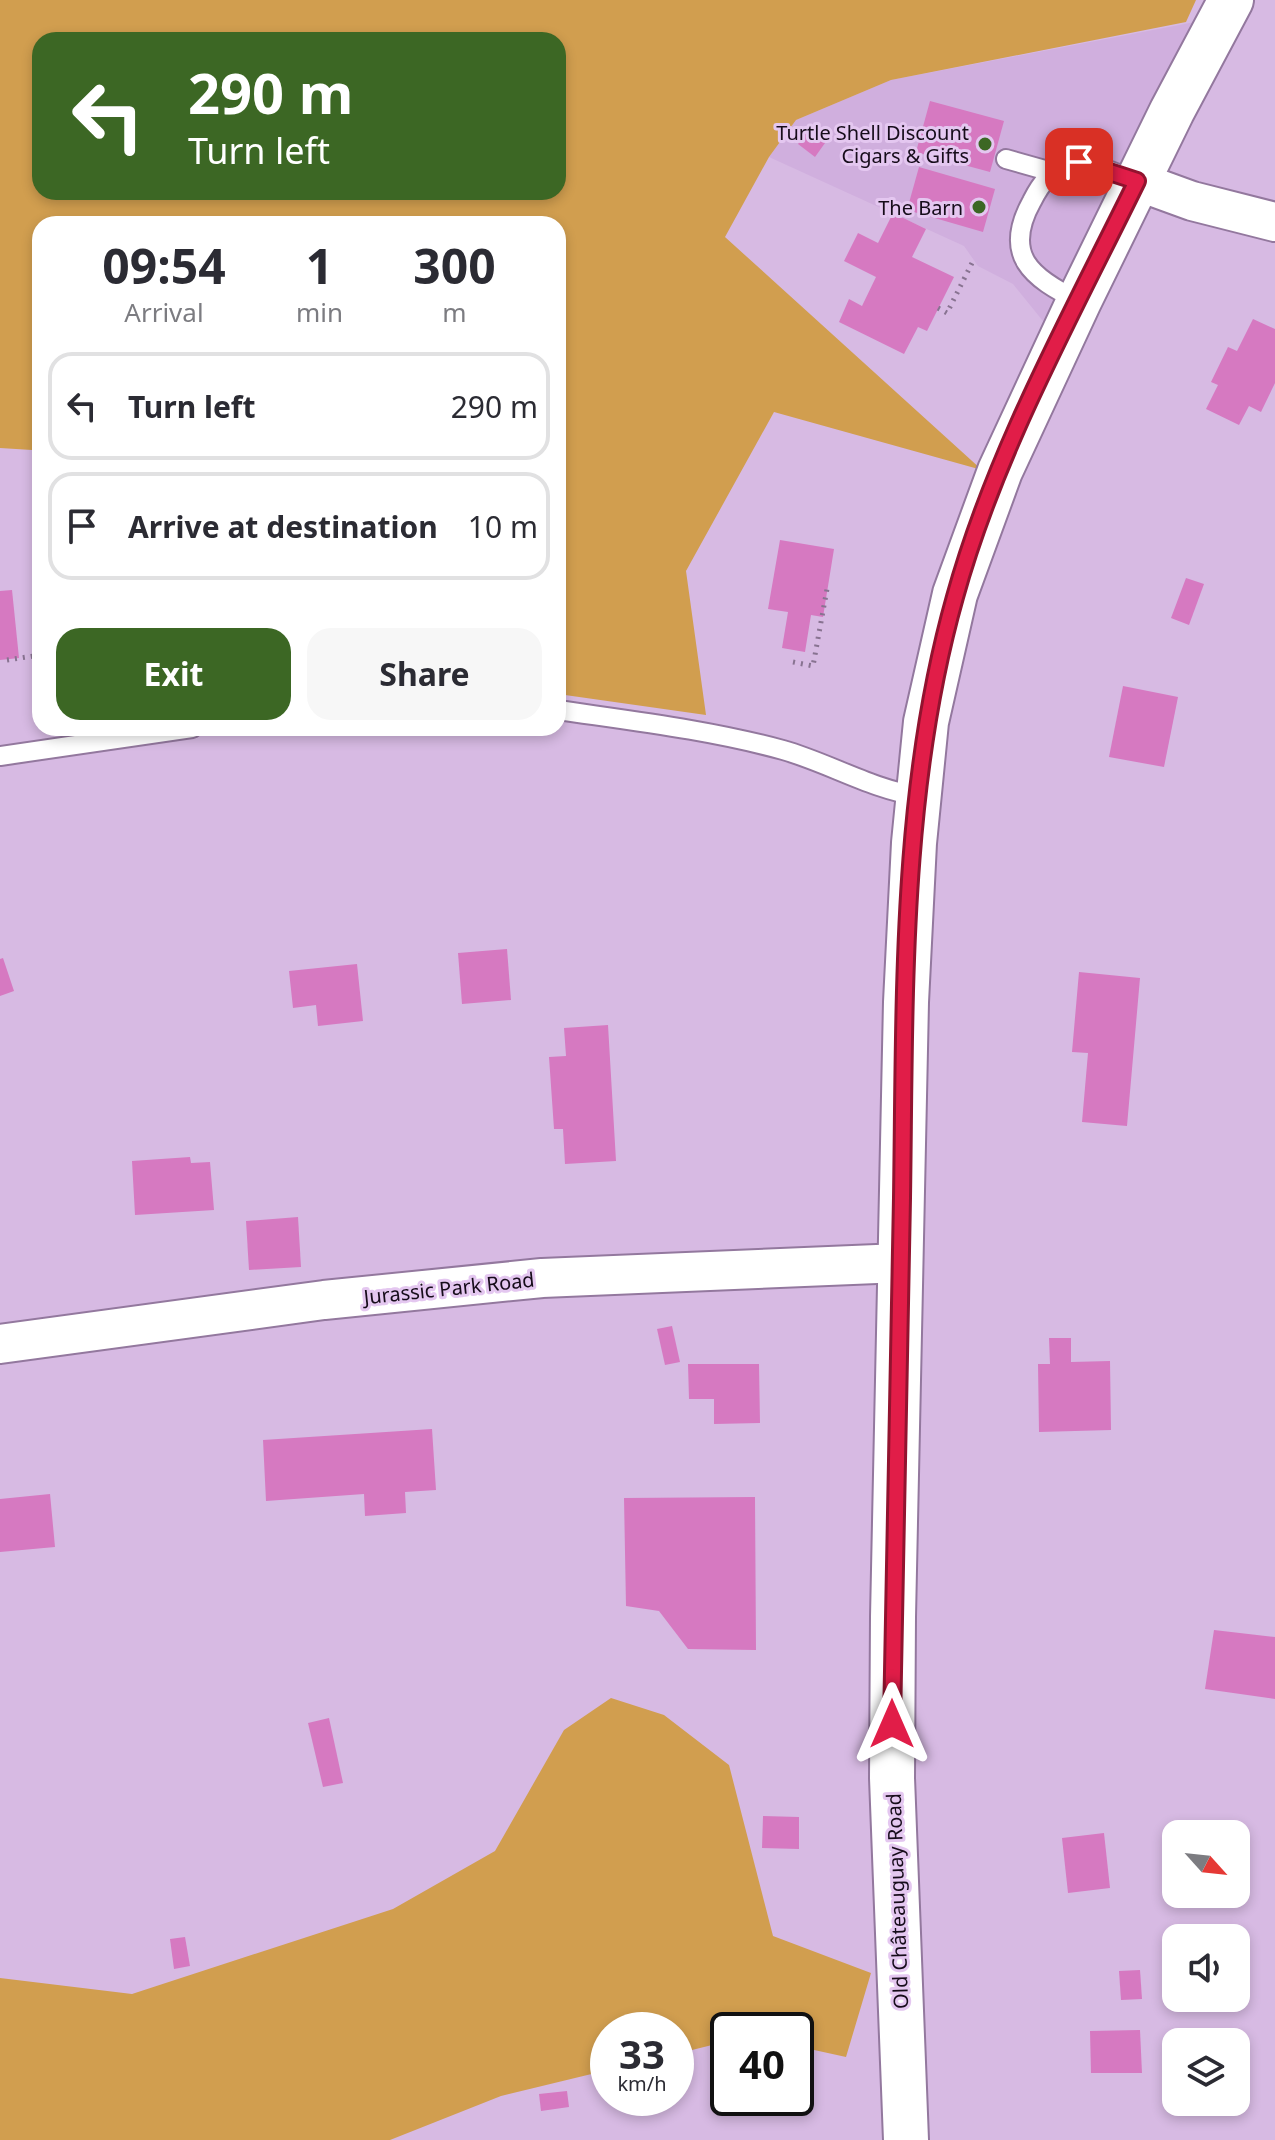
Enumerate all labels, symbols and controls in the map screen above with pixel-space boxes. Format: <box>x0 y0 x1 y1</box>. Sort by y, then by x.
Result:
text: 290 m <box>188 54 353 130</box>
icon: left <box>56 64 160 168</box>
place label: Turtle Shell Discount Cigars & Gifts <box>776 119 969 169</box>
text: Turn left <box>188 126 330 175</box>
pin <box>1045 128 1113 196</box>
marker: Turtle Shell Discount Cigars & Gifts <box>976 135 994 153</box>
icon: arrive <box>1057 140 1101 184</box>
place label: The Barn <box>878 194 963 221</box>
marker: The Barn <box>970 198 988 216</box>
text: 09:54 <box>102 233 226 298</box>
text: 1 <box>306 233 333 298</box>
text: 300 <box>413 233 496 298</box>
text: Arrival <box>124 294 204 330</box>
text: min <box>296 294 343 330</box>
text: m <box>442 294 467 330</box>
icon: left <box>60 384 104 428</box>
text: Turn left <box>128 386 256 427</box>
text: 290 m <box>451 386 538 427</box>
icon: arrive <box>60 504 104 548</box>
text: Arrive at destination <box>128 506 438 547</box>
text: 10 m <box>468 506 538 547</box>
button: Exit <box>56 628 291 720</box>
button: Share <box>307 628 542 720</box>
street label: Jurassic Park Road <box>360 1266 536 1311</box>
position arrow <box>850 1682 934 1766</box>
street label: Old Châteauguay Road <box>880 1793 914 2009</box>
north arrow <box>1162 1820 1250 1908</box>
map controls <box>1162 1820 1250 2116</box>
button: sound <box>1162 1924 1250 2012</box>
speed limit sign: 40 <box>710 2012 814 2116</box>
text: 33 <box>619 2026 665 2081</box>
button: layers <box>1162 2028 1250 2116</box>
text: km/h <box>617 2070 667 2097</box>

